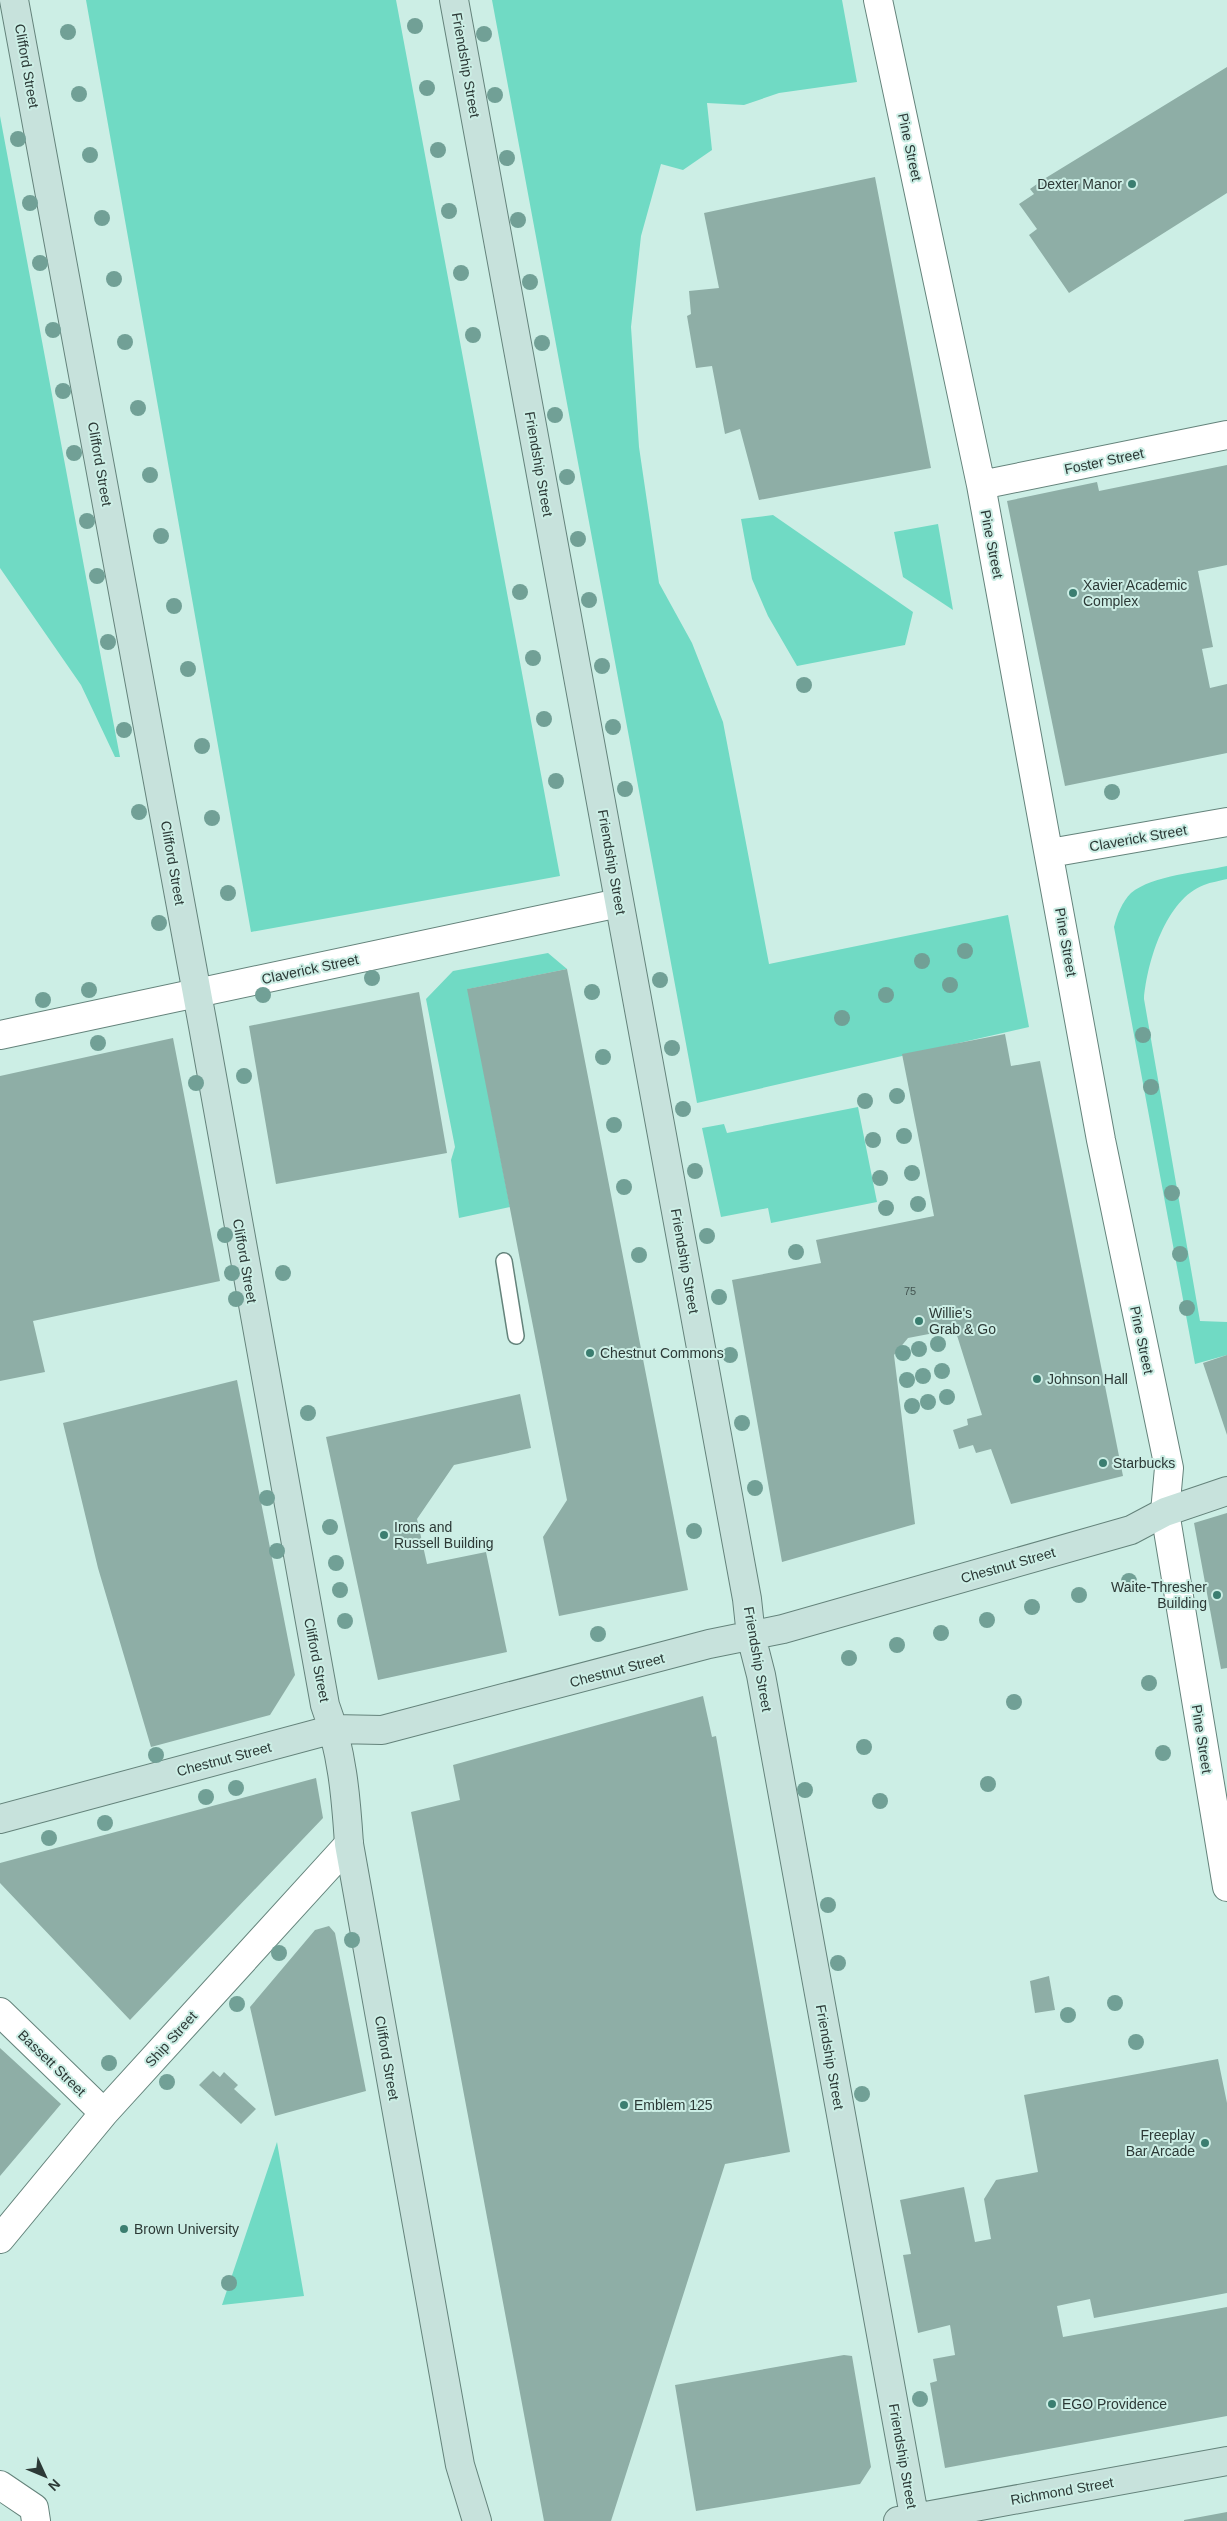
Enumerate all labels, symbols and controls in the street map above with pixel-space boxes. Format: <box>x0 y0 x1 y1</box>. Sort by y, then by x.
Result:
street label: Friendship Street <box>449 11 483 119</box>
street label: Clifford Street <box>12 23 42 110</box>
street label: Pine Street <box>895 111 925 183</box>
place label: Dexter Manor <box>1037 176 1122 192</box>
marker: Dexter Manor <box>1126 178 1138 190</box>
street label: Friendship Street <box>522 410 556 518</box>
street label: Clifford Street <box>85 421 115 508</box>
street label: Foster Street <box>1063 445 1145 477</box>
street label: Pine Street <box>978 508 1006 580</box>
place label: Xavier Academic Complex <box>1083 577 1187 609</box>
marker: Xavier Academic Complex <box>1067 587 1079 599</box>
street label: Friendship Street <box>595 808 629 916</box>
street label: Clifford Street <box>158 820 188 907</box>
street label: Claverick Street <box>1088 822 1188 854</box>
street label: Pine Street <box>1052 907 1080 978</box>
street label: Claverick Street <box>260 951 360 987</box>
street label: Friendship Street <box>668 1207 702 1315</box>
street label: Clifford Street <box>230 1218 260 1305</box>
house number: 75 <box>904 1285 916 1297</box>
street label: Pine Street <box>1127 1304 1157 1376</box>
place label: Willie's Grab & Go <box>929 1305 996 1337</box>
marker: Willie's Grab & Go <box>913 1315 925 1327</box>
place label: Chestnut Commons <box>600 1345 724 1361</box>
marker: Chestnut Commons <box>584 1347 596 1359</box>
place label: Johnson Hall <box>1047 1371 1128 1387</box>
marker: Johnson Hall <box>1031 1373 1043 1385</box>
place label: Starbucks <box>1113 1455 1175 1471</box>
marker: Starbucks <box>1097 1457 1109 1469</box>
place label: Irons and Russell Building <box>394 1519 494 1551</box>
marker: Irons and Russell Building <box>378 1529 390 1541</box>
street label: Chestnut Street <box>959 1544 1057 1586</box>
place label: Waite-Thresher Building <box>1111 1579 1207 1611</box>
marker: Waite-Thresher Building <box>1211 1589 1223 1601</box>
street label: Friendship Street <box>741 1605 775 1713</box>
street label: Clifford Street <box>301 1617 333 1704</box>
street label: Chestnut Street <box>568 1650 666 1690</box>
street label: Pine Street <box>1189 1704 1215 1775</box>
street label: Chestnut Street <box>175 1739 273 1779</box>
street label: Friendship Street <box>813 2003 847 2111</box>
street label: Ship Street <box>142 2008 200 2070</box>
street label: Clifford Street <box>372 2015 402 2102</box>
street label: Bassett Street <box>15 2027 89 2099</box>
place label: Emblem 125 <box>634 2097 713 2113</box>
marker: Emblem 125 <box>618 2099 630 2111</box>
place label: Freeplay Bar Arcade <box>1126 2127 1195 2159</box>
marker: Freeplay Bar Arcade <box>1199 2137 1211 2149</box>
place label: Brown University <box>134 2221 239 2237</box>
marker: Brown University <box>118 2223 130 2235</box>
place label: EGO Providence <box>1062 2396 1167 2412</box>
marker: EGO Providence <box>1046 2398 1058 2410</box>
street label: Friendship Street <box>886 2402 920 2510</box>
north arrow <box>20 2451 70 2501</box>
street label: Richmond Street <box>1009 2474 1115 2508</box>
text: N <box>45 2476 64 2494</box>

